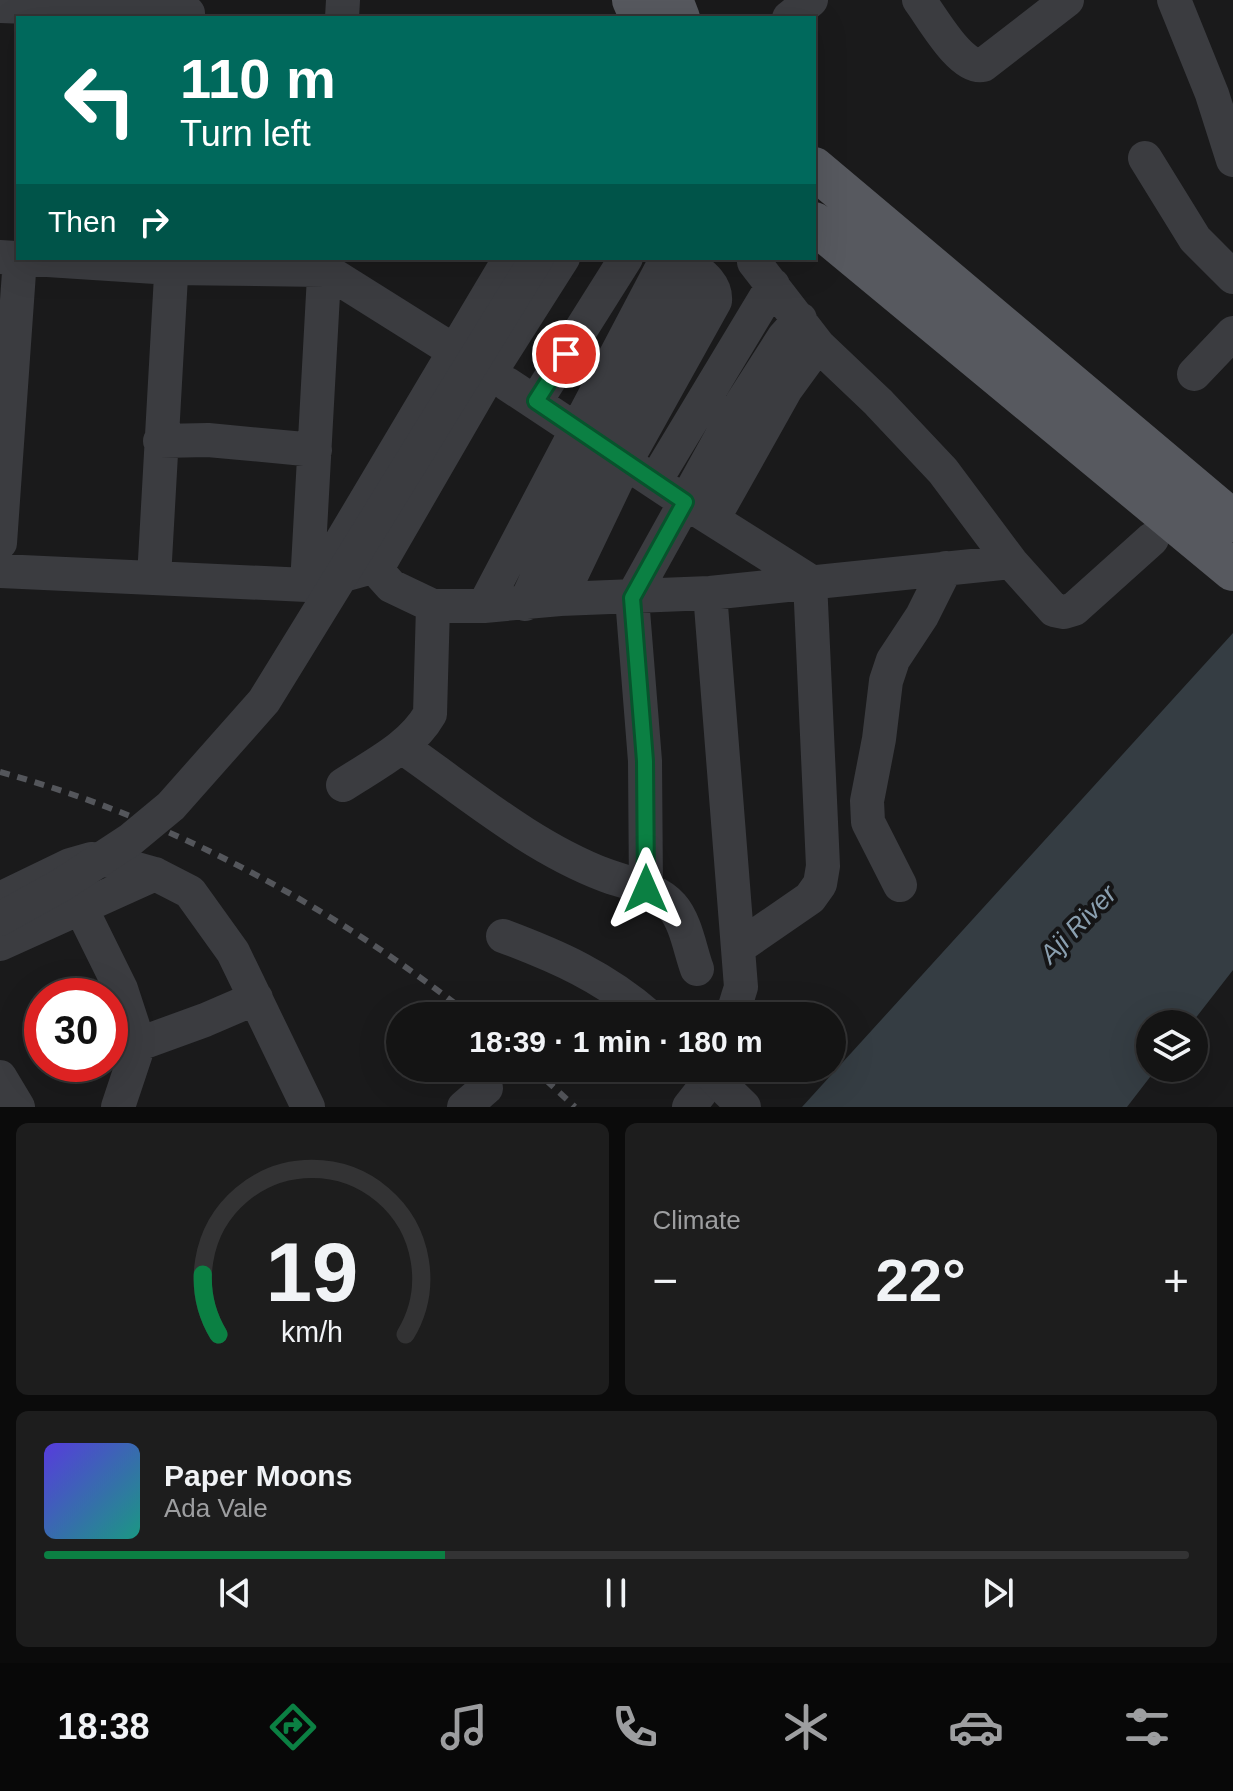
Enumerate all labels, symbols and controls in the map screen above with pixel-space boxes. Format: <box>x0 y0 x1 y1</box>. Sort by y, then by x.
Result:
text: 110 m <box>180 47 336 110</box>
icon: left <box>48 48 152 152</box>
text: Turn left <box>180 113 311 154</box>
icon: right <box>132 200 176 244</box>
text: Then <box>48 205 116 238</box>
pin <box>532 320 600 388</box>
icon: arrive <box>544 332 588 376</box>
position arrow <box>604 847 688 931</box>
water label: Aji River <box>1032 878 1123 971</box>
speed limit sign: 30 <box>24 978 128 1082</box>
map controls <box>1136 1010 1208 1082</box>
button: layers <box>1136 1010 1208 1082</box>
text: 18:39 · 1 min · 180 m <box>469 1025 763 1058</box>
text: Climate <box>653 1205 741 1235</box>
text: 19 <box>266 1226 359 1319</box>
text: 22° <box>875 1247 966 1314</box>
text: − <box>653 1256 678 1305</box>
text: + <box>1163 1256 1189 1305</box>
text: km/h <box>281 1316 343 1348</box>
text: Paper Moons <box>164 1459 352 1492</box>
text: Ada Vale <box>164 1493 268 1523</box>
icon: previous <box>213 1571 257 1615</box>
icon: pause <box>594 1571 638 1615</box>
icon: next <box>976 1571 1020 1615</box>
icon: directions <box>265 1699 321 1755</box>
icon: music <box>436 1699 492 1755</box>
icon: phone <box>607 1699 663 1755</box>
icon: climate <box>778 1699 834 1755</box>
icon: car <box>948 1699 1004 1755</box>
icon: filters <box>1119 1699 1175 1755</box>
text: 18:38 <box>57 1706 150 1747</box>

